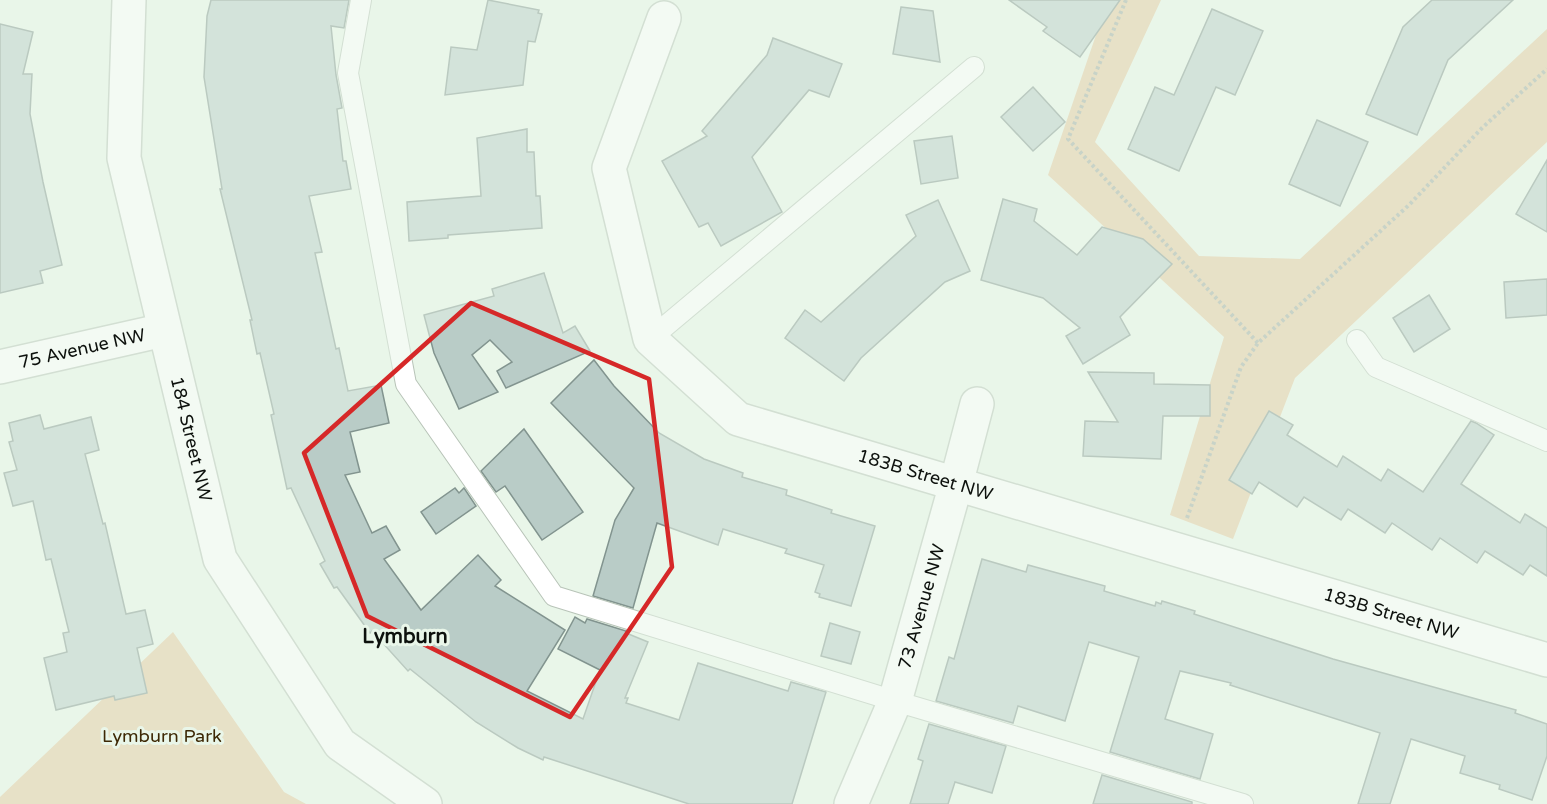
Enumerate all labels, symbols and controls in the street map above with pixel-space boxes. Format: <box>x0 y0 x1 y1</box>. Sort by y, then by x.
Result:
street label: 75 Avenue NW <box>17 324 147 373</box>
street label: 184 Street NW <box>166 374 217 504</box>
street label: 183B Street NW <box>855 444 996 505</box>
street label: 73 Avenue NW <box>893 542 950 672</box>
street label: 183B Street NW <box>1321 583 1461 644</box>
district label: Lymburn <box>362 625 448 649</box>
park label: Lymburn Park <box>102 725 222 747</box>

